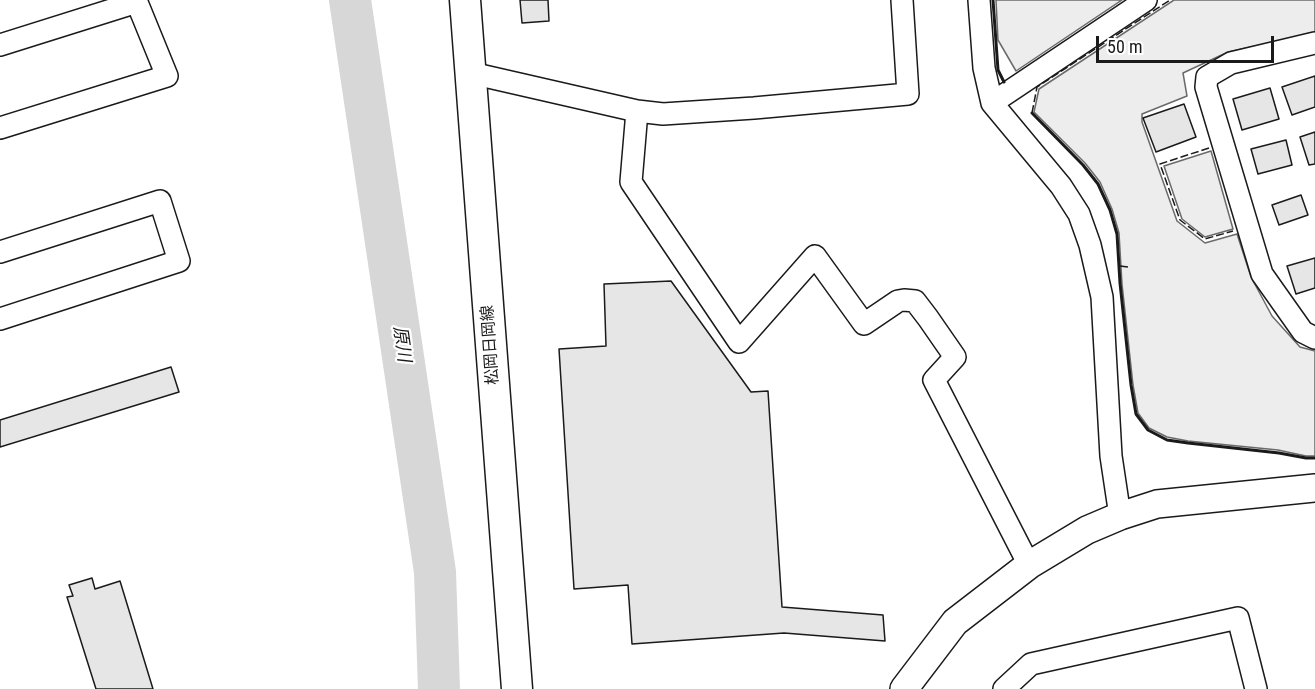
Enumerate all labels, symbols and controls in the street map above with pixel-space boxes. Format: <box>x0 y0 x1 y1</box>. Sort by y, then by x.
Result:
scale bar <box>1099 24 1278 62</box>
text: 50 m <box>1107 36 1142 57</box>
street label: 松岡日岡線 <box>479 304 503 386</box>
water label: 原川 <box>388 325 414 363</box>

